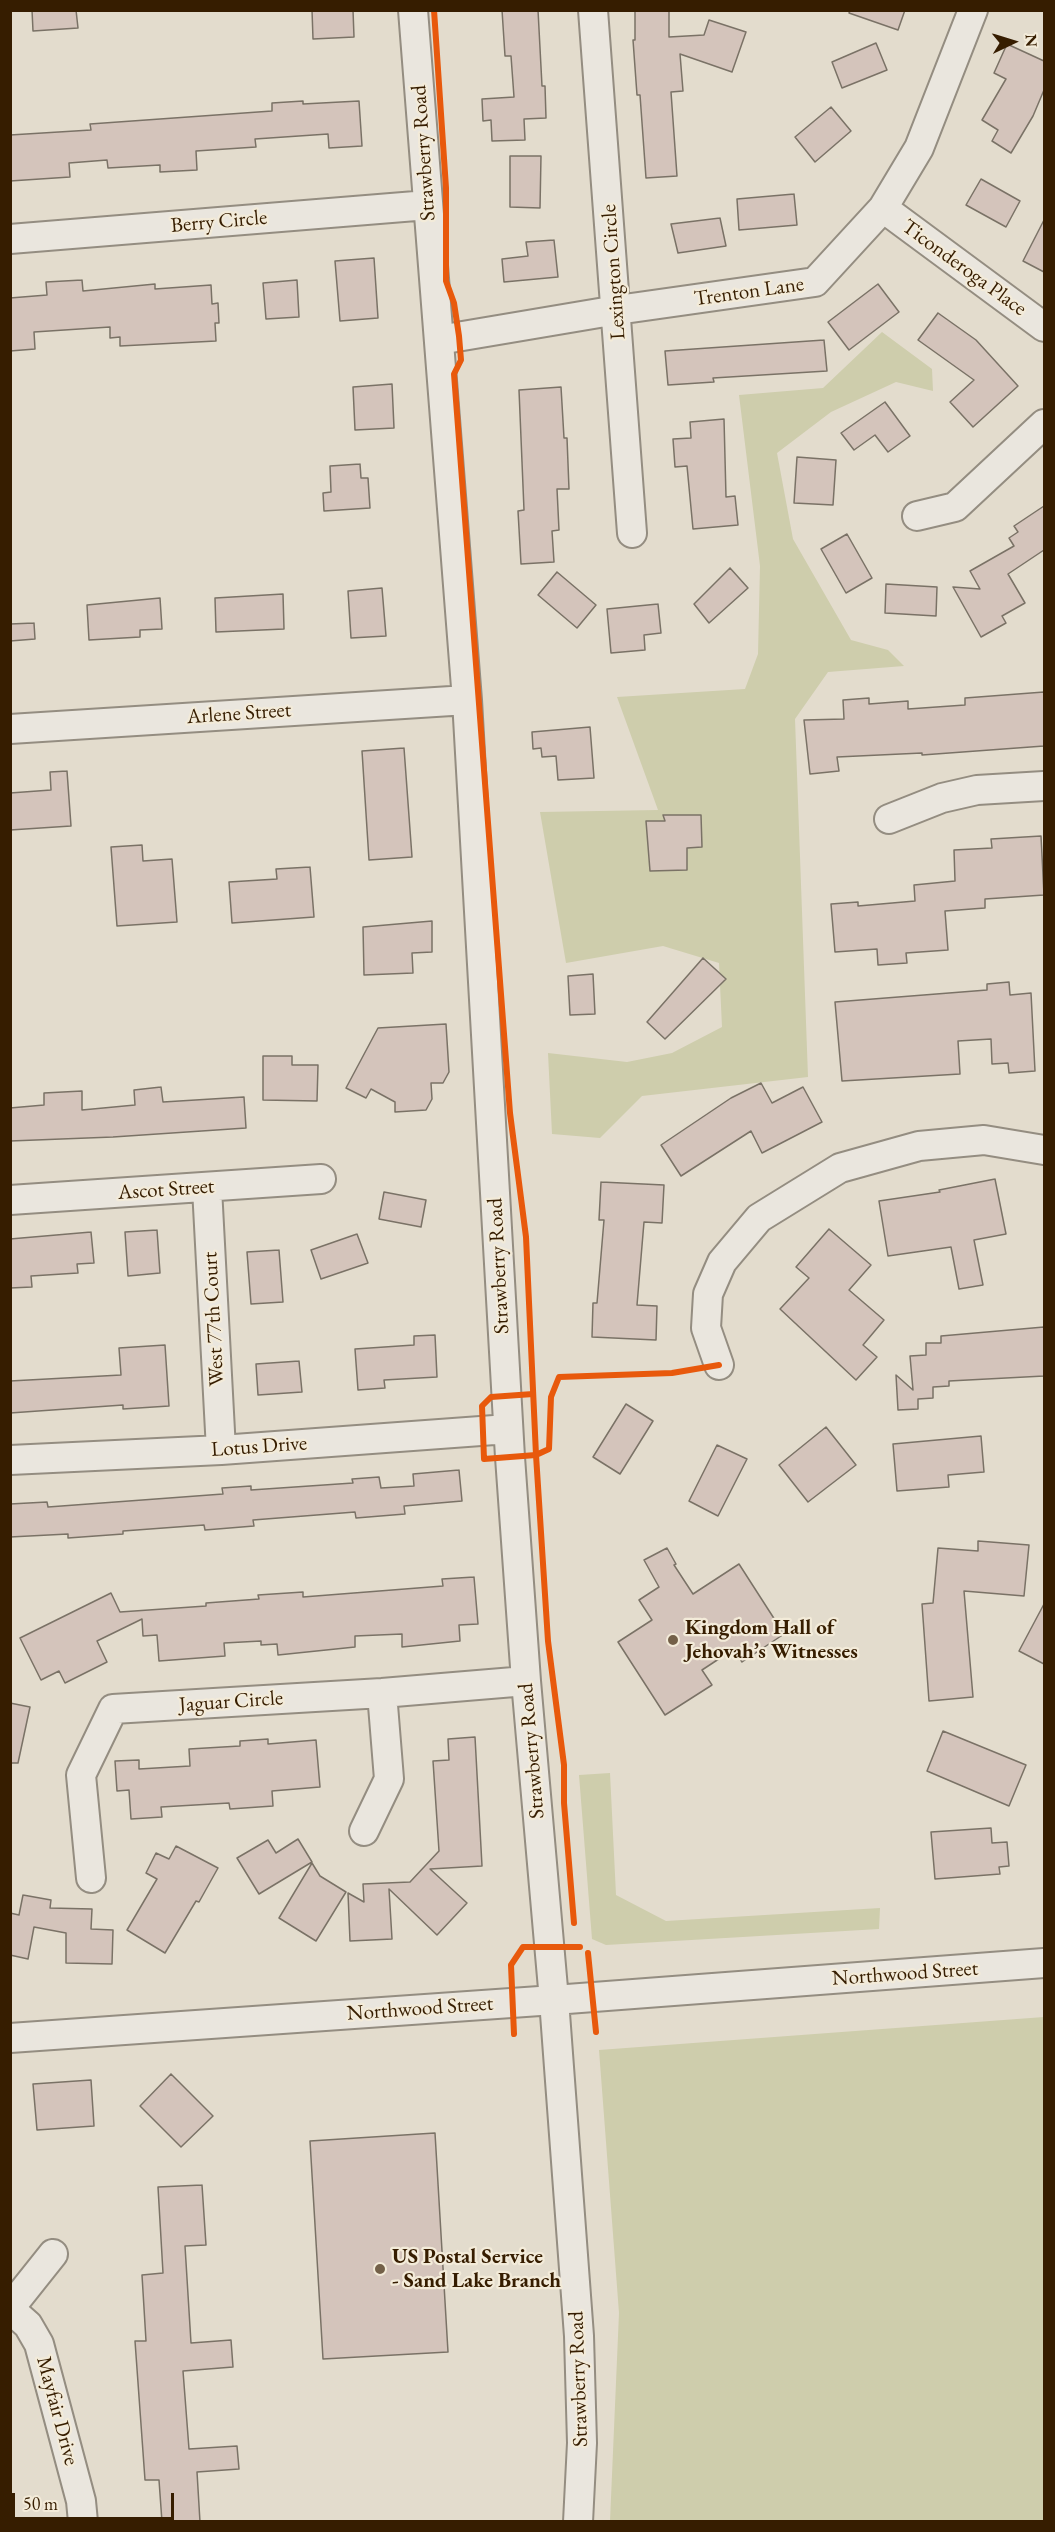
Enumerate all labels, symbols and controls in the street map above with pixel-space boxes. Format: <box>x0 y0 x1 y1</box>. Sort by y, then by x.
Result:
north arrow <box>983 12 1043 72</box>
text: N <box>1021 34 1042 48</box>
street label: Strawberry Road <box>407 84 441 222</box>
street label: Lexington Circle <box>597 203 631 341</box>
street label: Berry Circle <box>170 205 268 239</box>
street label: Ticonderoga Place <box>897 214 1031 322</box>
street label: Trenton Lane <box>693 272 805 312</box>
street label: Arlene Street <box>186 698 292 730</box>
street label: Ascot Street <box>117 1174 215 1206</box>
street label: Strawberry Road <box>483 1197 515 1335</box>
street label: West 77th Court <box>198 1251 230 1387</box>
street label: Lotus Drive <box>210 1431 308 1463</box>
place label: Kingdom Hall of Jehovah’s Witnesses <box>685 1615 858 1665</box>
marker: Kingdom Hall of Jehovah’s Witnesses <box>666 1633 680 1647</box>
street label: Strawberry Road <box>514 1682 550 1820</box>
street label: Jaguar Circle <box>178 1686 284 1718</box>
street label: Northwood Street <box>831 1956 979 1992</box>
street label: Northwood Street <box>346 1991 494 2027</box>
place label: US Postal Service - Sand Lake Branch <box>392 2244 561 2294</box>
marker: US Postal Service - Sand Lake Branch <box>373 2262 387 2276</box>
street label: Strawberry Road <box>564 2311 594 2447</box>
street label: Mayfair Drive <box>30 2354 84 2468</box>
scale bar <box>15 2481 177 2519</box>
text: 50 m <box>23 2492 58 2515</box>

